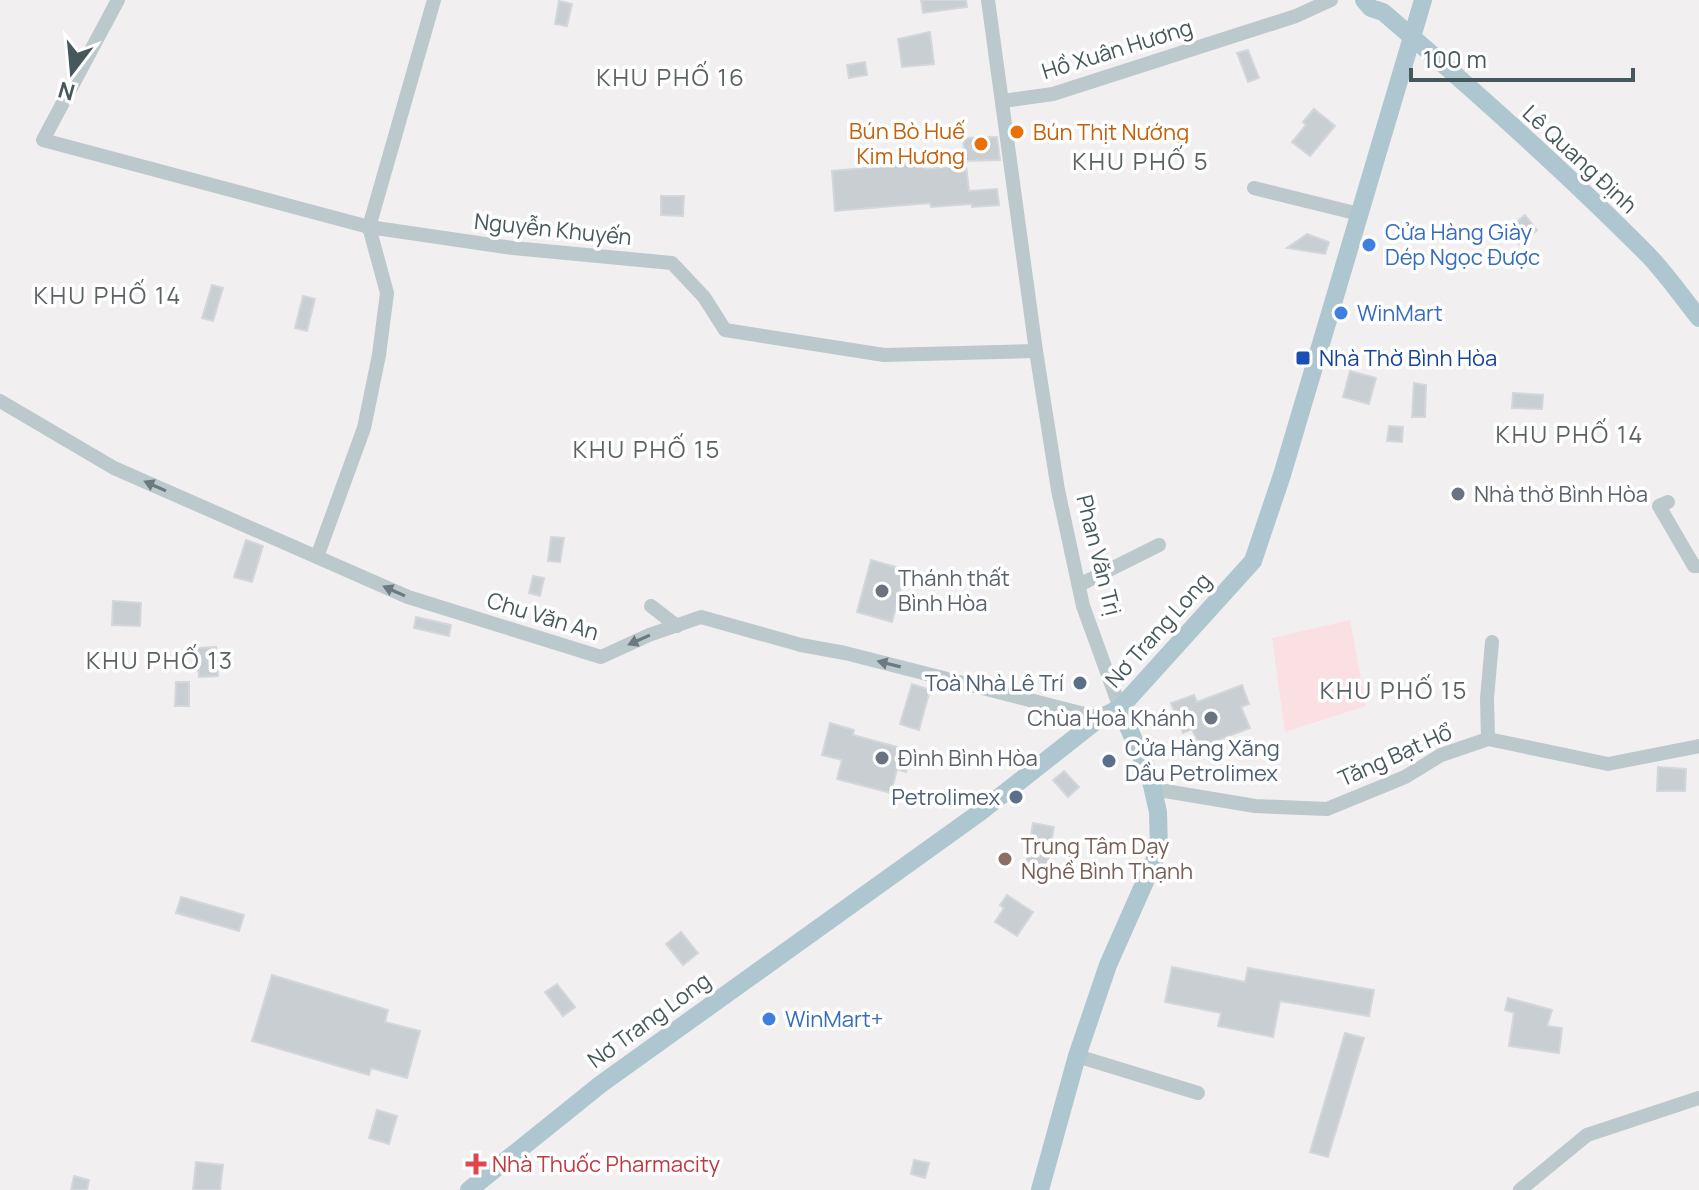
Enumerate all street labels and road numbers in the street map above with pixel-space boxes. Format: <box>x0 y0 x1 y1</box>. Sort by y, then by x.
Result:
street label: Hồ Xuân Hương <box>1038 12 1196 86</box>
street label: Lê Quang Định <box>1516 98 1644 220</box>
street label: Nguyễn Khuyến <box>473 206 633 252</box>
street label: Phan Văn Trị <box>1070 492 1128 618</box>
street label: Nơ Trang Long <box>1098 566 1218 694</box>
street label: Chu Văn An <box>483 585 603 647</box>
street label: Tăng Bạt Hổ <box>1333 717 1457 793</box>
street label: Nơ Trang Long <box>582 965 716 1075</box>

